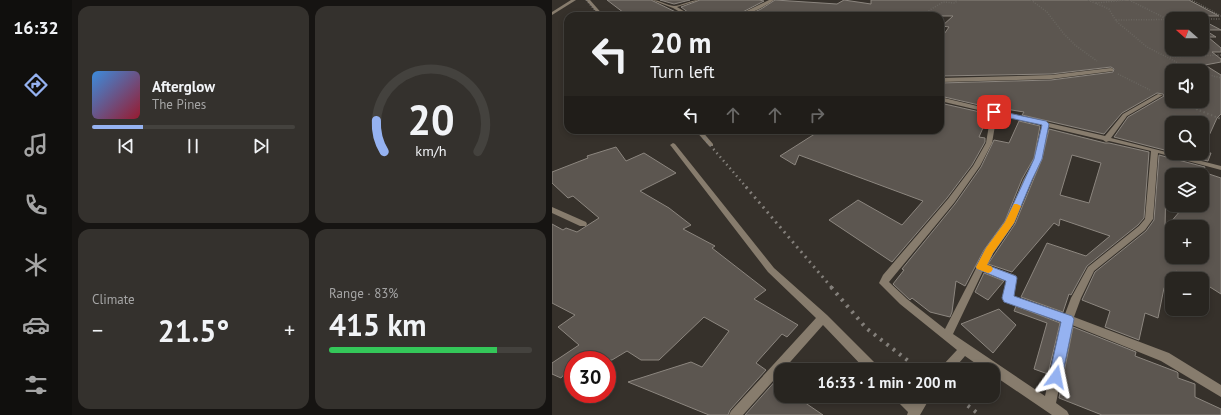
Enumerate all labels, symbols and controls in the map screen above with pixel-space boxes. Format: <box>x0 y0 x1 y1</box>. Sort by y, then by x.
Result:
north arrow <box>1165 12 1209 56</box>
map controls <box>1165 12 1209 316</box>
text: 16:32 <box>13 16 59 39</box>
text: 20 m <box>650 24 711 61</box>
icon: left <box>584 28 636 80</box>
text: Turn left <box>650 60 715 83</box>
button: sound <box>1165 64 1209 108</box>
icon: directions <box>22 71 50 99</box>
text: Afterglow <box>152 77 215 96</box>
text: 20 <box>407 93 454 146</box>
pin <box>977 95 1011 129</box>
text: The Pines <box>152 96 206 113</box>
icon: arrive <box>983 101 1005 123</box>
icon: left <box>680 104 702 126</box>
icon: ahead <box>722 104 744 126</box>
icon: ahead <box>764 104 786 126</box>
icon: right <box>806 104 828 126</box>
button: search <box>1165 116 1209 160</box>
icon: music <box>22 131 50 159</box>
icon: previous <box>115 135 137 157</box>
icon: pause <box>182 135 204 157</box>
icon: next <box>250 135 272 157</box>
text: km/h <box>415 141 446 160</box>
button: layers <box>1165 168 1209 212</box>
icon: phone <box>22 191 50 219</box>
button: + <box>1165 220 1209 264</box>
icon: climate <box>22 251 50 279</box>
button: − <box>1165 272 1209 316</box>
text: Range · 83% <box>329 285 398 302</box>
text: Climate <box>92 291 135 308</box>
text: 415 km <box>329 305 427 344</box>
icon: car <box>22 311 50 339</box>
text: 21.5° <box>158 311 229 350</box>
text: − <box>92 316 103 344</box>
text: + <box>284 316 295 344</box>
speed limit sign: 30 <box>564 351 616 403</box>
position arrow <box>1035 356 1077 398</box>
icon: filters <box>22 371 50 399</box>
text: 16:33 · 1 min · 200 m <box>818 373 956 392</box>

